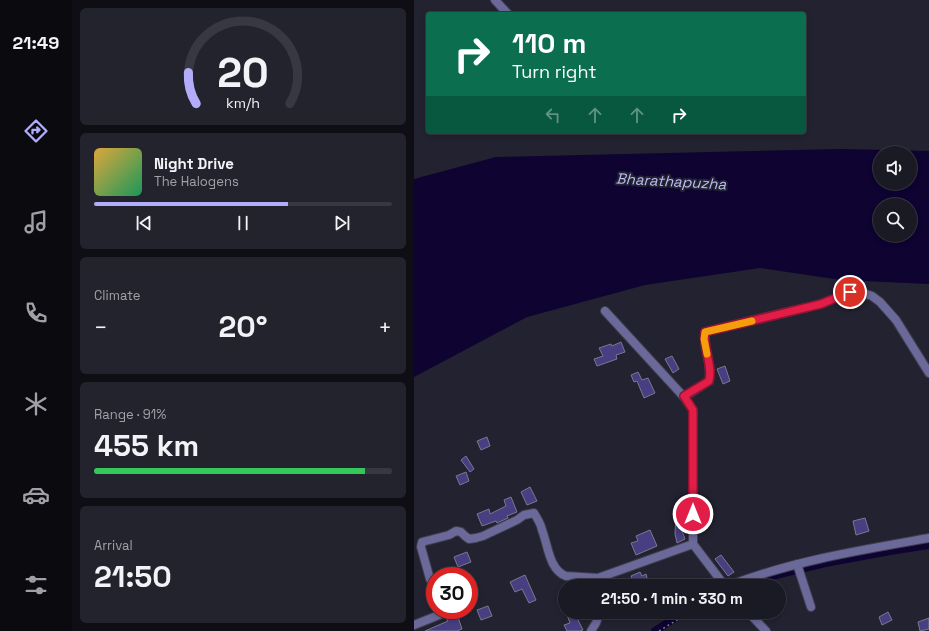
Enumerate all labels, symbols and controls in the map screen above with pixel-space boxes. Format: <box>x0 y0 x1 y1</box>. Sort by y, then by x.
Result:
text: 110 m <box>512 25 586 61</box>
icon: right <box>446 28 498 80</box>
text: 21:49 <box>13 31 59 54</box>
text: 20 <box>217 46 269 99</box>
text: Turn right <box>512 60 596 83</box>
text: km/h <box>226 94 260 112</box>
icon: left <box>542 104 564 126</box>
icon: ahead <box>584 104 606 126</box>
icon: ahead <box>626 104 648 126</box>
icon: right <box>668 104 690 126</box>
icon: directions <box>22 117 50 145</box>
map controls <box>873 146 917 242</box>
button: sound <box>873 146 917 190</box>
text: Night Drive <box>154 154 234 173</box>
water label: Bharathapuzha <box>615 169 727 193</box>
text: The Halogens <box>154 173 239 190</box>
button: search <box>873 198 917 242</box>
icon: music <box>22 208 50 236</box>
icon: previous <box>133 212 155 234</box>
icon: pause <box>232 212 254 234</box>
icon: next <box>331 212 353 234</box>
pin <box>833 275 867 309</box>
icon: arrive <box>839 281 861 303</box>
text: Climate <box>94 287 140 304</box>
icon: phone <box>22 299 50 327</box>
text: 20° <box>218 307 268 346</box>
text: − <box>94 313 108 341</box>
text: + <box>378 313 392 341</box>
icon: climate <box>22 390 50 418</box>
text: Range · 91% <box>94 406 166 423</box>
text: 455 km <box>94 426 199 465</box>
icon: car <box>22 481 50 509</box>
position arrow <box>672 493 714 535</box>
text: Arrival <box>94 537 133 554</box>
text: 21:50 <box>94 557 172 596</box>
speed limit sign: 30 <box>426 567 478 619</box>
icon: filters <box>22 571 50 599</box>
text: 21:50 · 1 min · 330 m <box>601 589 743 608</box>

